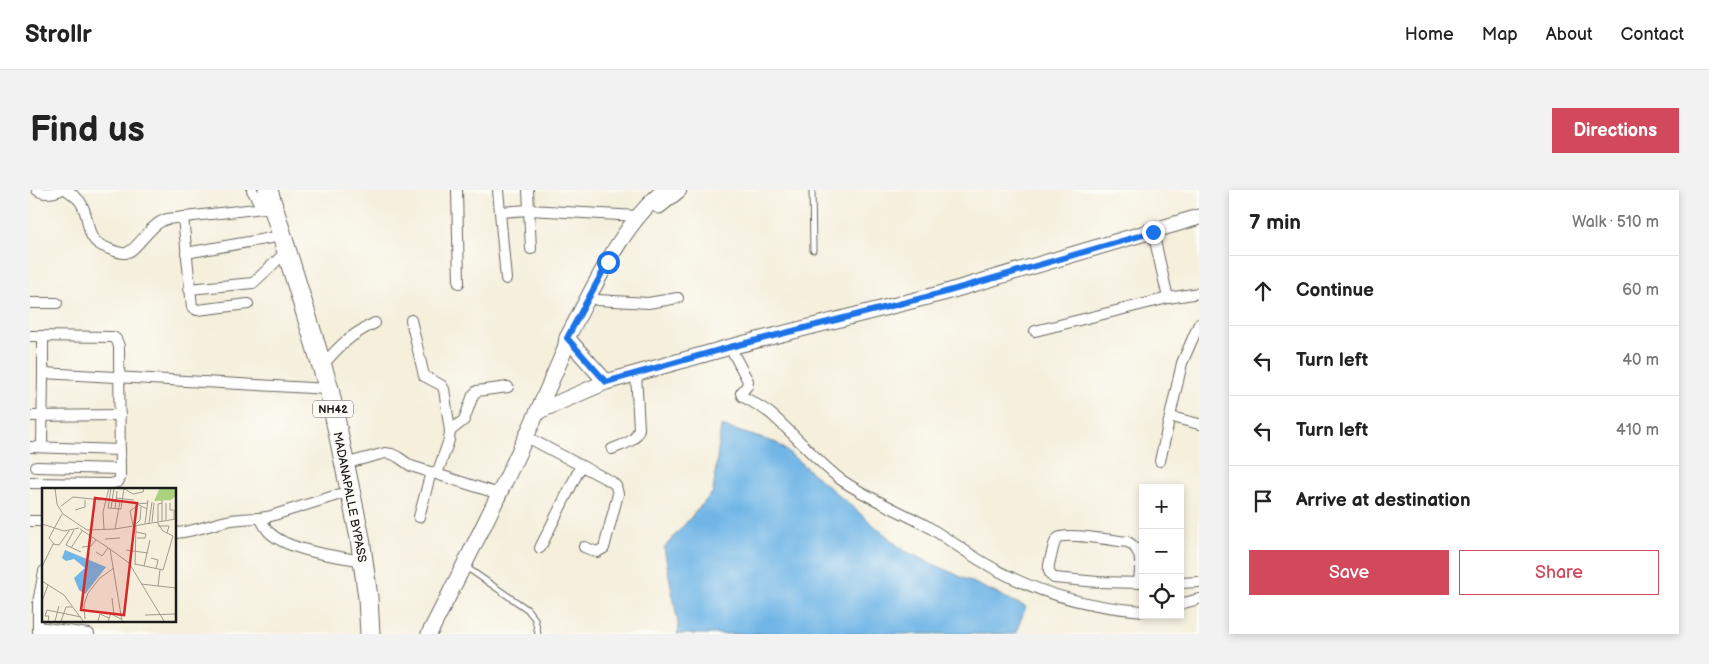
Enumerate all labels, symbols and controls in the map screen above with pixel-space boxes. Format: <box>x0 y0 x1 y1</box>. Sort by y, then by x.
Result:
text: Strollr <box>25 20 92 49</box>
text: Home <box>1405 24 1454 45</box>
text: Map <box>1482 24 1518 45</box>
text: About <box>1546 24 1593 45</box>
text: Contact <box>1621 24 1684 45</box>
button: Directions <box>1552 108 1679 153</box>
text: Find us <box>30 109 145 152</box>
text: 7 min <box>1249 210 1301 235</box>
text: Walk · 510 m <box>1572 213 1659 232</box>
route end <box>1142 221 1165 244</box>
route start <box>597 251 620 274</box>
icon: ahead <box>1249 277 1277 305</box>
text: Continue <box>1296 279 1374 302</box>
text: 60 m <box>1622 281 1659 300</box>
icon: left <box>1249 347 1277 375</box>
text: Turn left <box>1296 349 1368 372</box>
text: 40 m <box>1622 351 1659 370</box>
road number: NH42 <box>313 400 353 418</box>
icon: left <box>1249 417 1277 445</box>
text: Turn left <box>1296 419 1368 442</box>
text: 410 m <box>1616 421 1659 440</box>
street label: MADANAPALLE BYPASS <box>329 431 370 564</box>
map controls <box>1139 484 1184 619</box>
button: + <box>1139 484 1184 529</box>
icon: arrive <box>1249 487 1277 515</box>
inset map <box>42 488 176 622</box>
text: Arrive at destination <box>1296 489 1471 512</box>
button: − <box>1139 529 1184 574</box>
button: Save <box>1249 550 1449 595</box>
button: Share <box>1459 550 1659 595</box>
button: locate <box>1139 574 1184 619</box>

